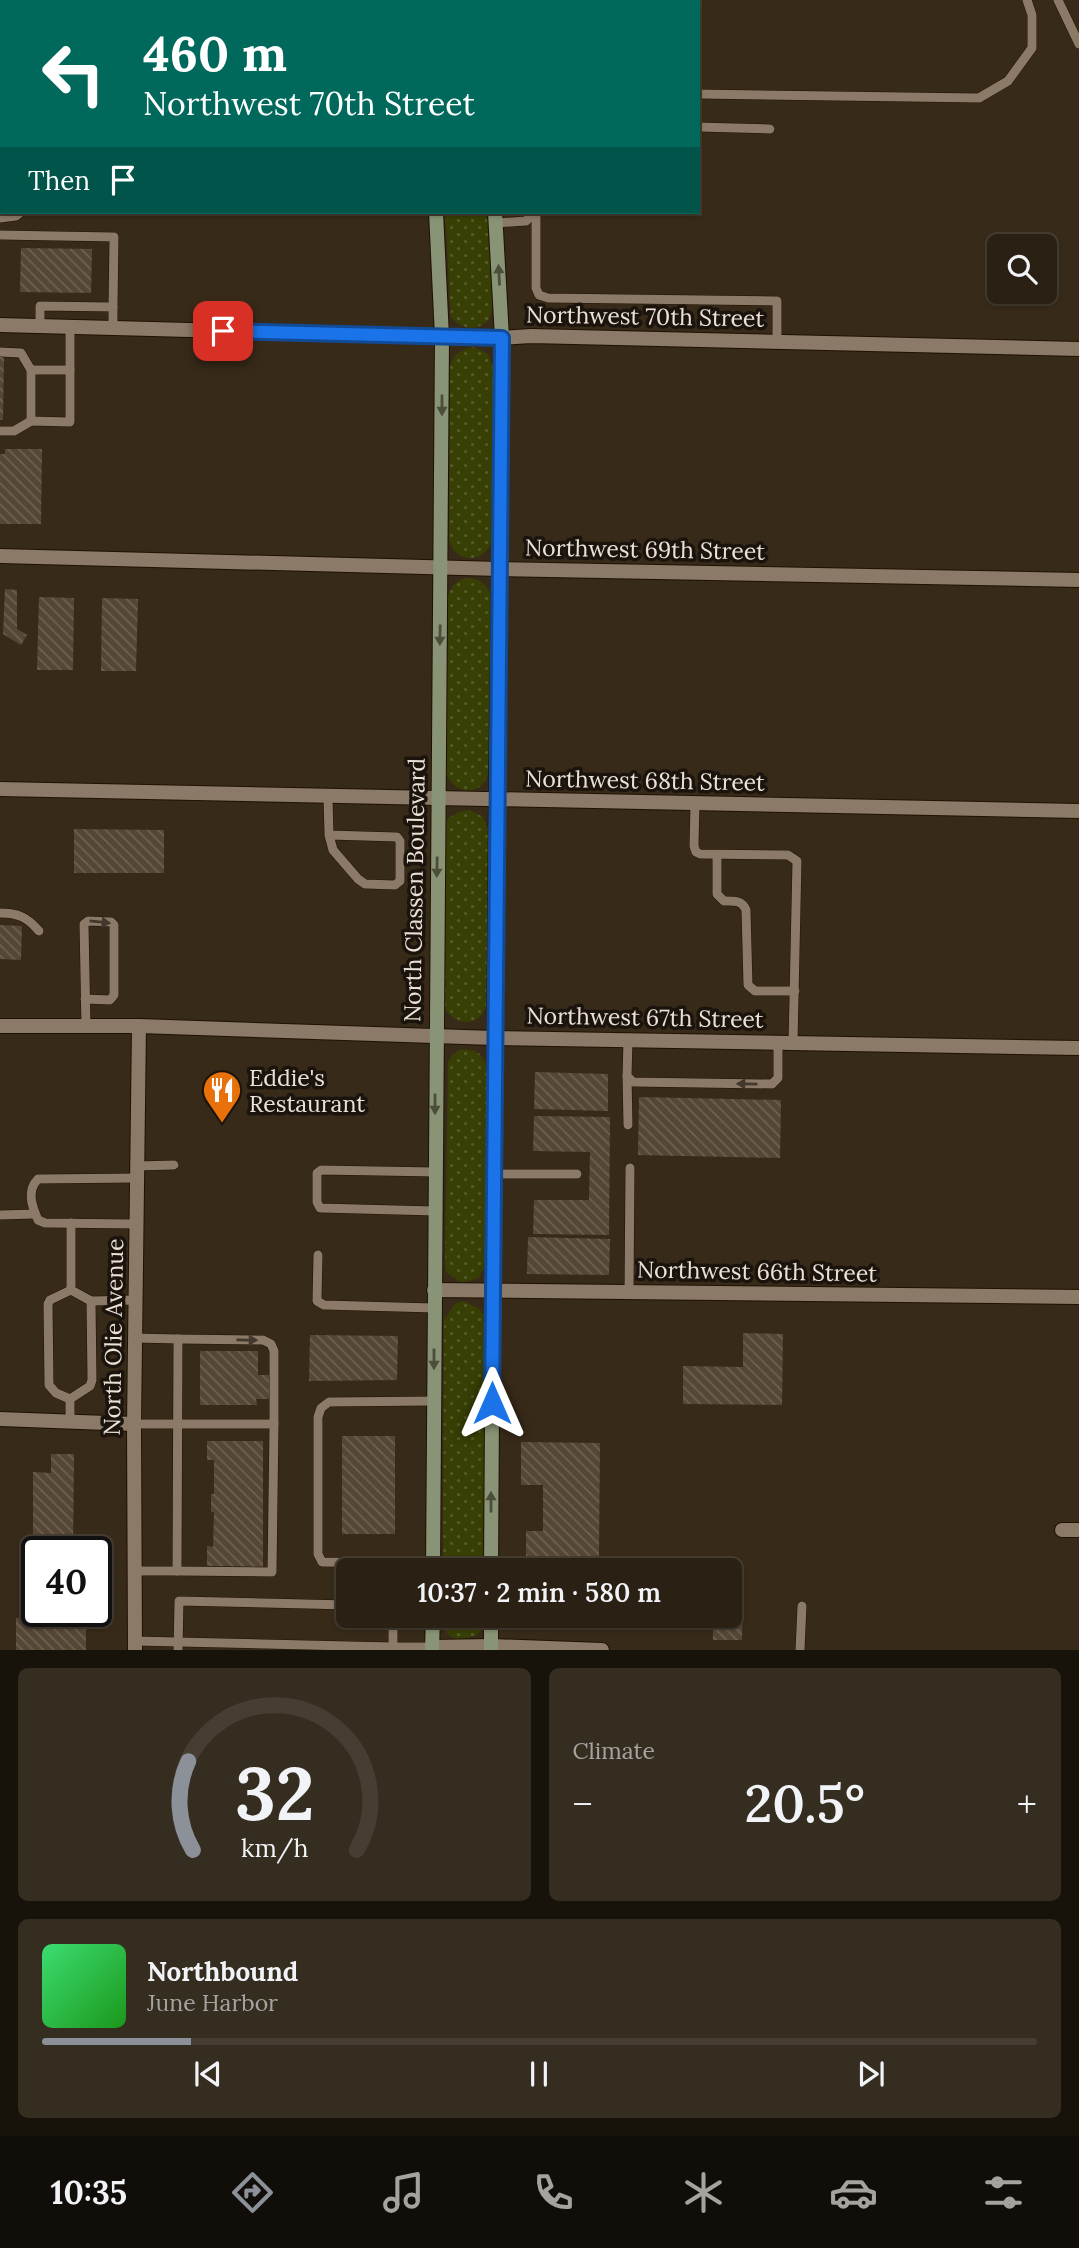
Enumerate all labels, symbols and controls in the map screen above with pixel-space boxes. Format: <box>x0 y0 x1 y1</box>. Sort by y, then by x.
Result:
text: 460 m <box>143 22 287 84</box>
icon: left <box>28 28 119 119</box>
text: Northwest 70th Street <box>143 83 475 124</box>
icon: arrive <box>104 161 142 199</box>
text: Then <box>28 164 90 197</box>
map controls <box>987 234 1057 304</box>
button: search <box>987 234 1057 304</box>
one-way arrow <box>494 264 505 286</box>
street label: Northwest 70th Street <box>526 299 765 333</box>
pin <box>193 301 253 361</box>
icon: arrive <box>204 312 242 350</box>
one-way arrow <box>436 394 448 416</box>
street label: Northwest 69th Street <box>525 532 765 566</box>
one-way arrow <box>434 625 446 647</box>
street label: North Classen Boulevard <box>397 757 431 1022</box>
street label: Northwest 68th Street <box>525 763 765 797</box>
one-way arrow <box>432 857 443 879</box>
one-way arrow <box>89 917 111 928</box>
street label: Northwest 67th Street <box>526 1000 764 1034</box>
place label: Eddie's Restaurant <box>249 1063 365 1118</box>
restaurant icon: Eddie's Restaurant <box>201 1069 243 1124</box>
one-way arrow <box>736 1078 758 1089</box>
one-way arrow <box>429 1093 441 1115</box>
street label: North Olie Avenue <box>97 1238 129 1436</box>
street label: Northwest 66th Street <box>637 1254 877 1288</box>
one-way arrow <box>236 1334 258 1346</box>
one-way arrow <box>428 1348 440 1370</box>
position arrow <box>455 1366 529 1440</box>
one-way arrow <box>486 1490 497 1512</box>
speed limit sign: 40 <box>21 1536 112 1627</box>
text: 10:37 · 2 min · 580 m <box>417 1576 661 1609</box>
text: Climate <box>573 1736 655 1765</box>
text: 32 <box>234 1748 314 1841</box>
text: 20.5° <box>744 1770 865 1836</box>
text: − <box>573 1780 593 1828</box>
text: + <box>1017 1780 1037 1828</box>
text: km/h <box>240 1832 308 1864</box>
text: Northbound <box>147 1955 298 1988</box>
text: June Harbor <box>147 1988 278 2017</box>
icon: previous <box>189 2055 227 2093</box>
icon: pause <box>520 2055 558 2093</box>
icon: next <box>852 2055 890 2093</box>
icon: directions <box>228 2168 277 2217</box>
icon: music <box>379 2168 428 2217</box>
icon: phone <box>529 2168 578 2217</box>
icon: climate <box>679 2168 728 2217</box>
icon: car <box>829 2168 878 2217</box>
icon: filters <box>979 2168 1028 2217</box>
text: 10:35 <box>51 2172 127 2213</box>

